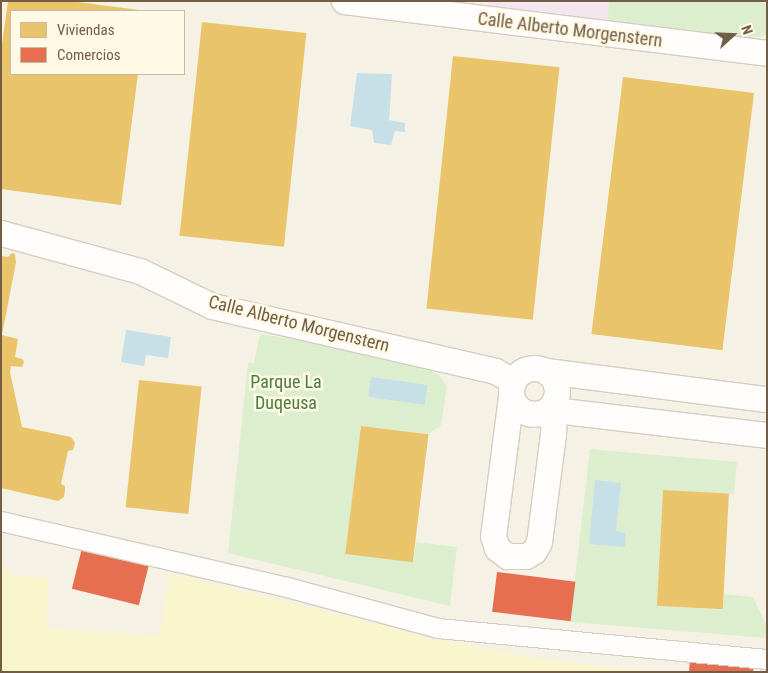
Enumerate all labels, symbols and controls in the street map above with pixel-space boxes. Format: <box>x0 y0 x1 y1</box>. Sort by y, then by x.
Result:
street label: Calle Alberto Morgenstern <box>476 8 664 52</box>
legend <box>10 10 185 75</box>
north arrow <box>708 10 758 60</box>
text: Viviendas <box>57 21 114 39</box>
text: N <box>738 23 756 37</box>
text: Comercios <box>57 46 121 64</box>
street label: Calle Alberto Morgenstern <box>206 291 392 357</box>
park label: Parque La Duqeusa <box>250 372 322 414</box>

